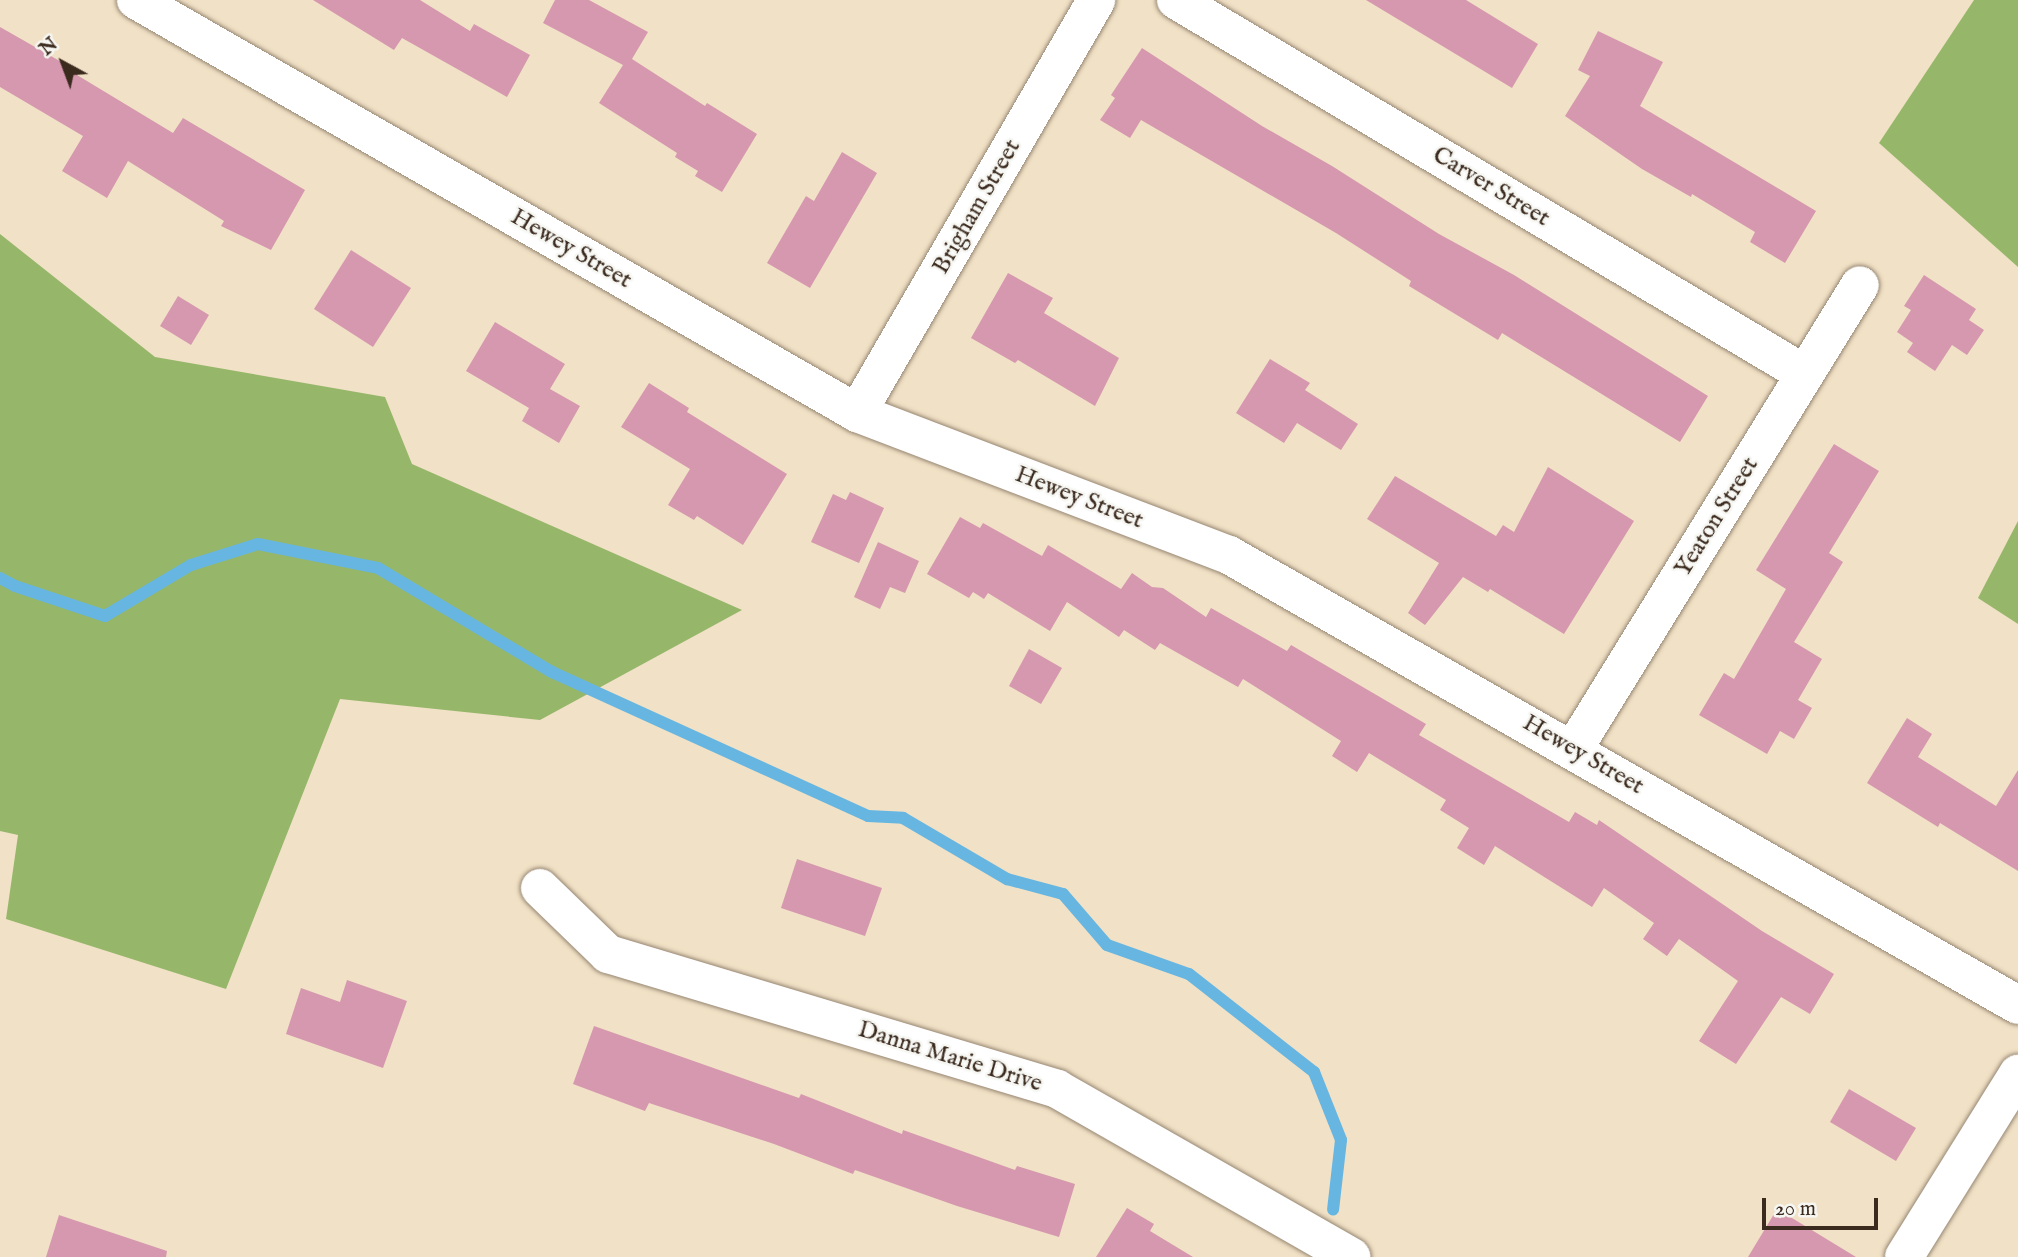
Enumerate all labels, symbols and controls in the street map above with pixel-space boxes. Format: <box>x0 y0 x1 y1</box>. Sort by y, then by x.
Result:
north arrow <box>28 28 98 98</box>
text: N <box>35 33 63 62</box>
street label: Brigham Street <box>927 135 1027 279</box>
street label: Carver Street <box>1427 141 1555 233</box>
street label: Hewey Street <box>505 203 637 295</box>
street label: Yeaton Street <box>1669 452 1765 582</box>
street label: Hewey Street <box>1011 460 1147 536</box>
street label: Hewey Street <box>1517 709 1649 801</box>
street label: Danna Marie Drive <box>854 1015 1046 1099</box>
scale bar <box>1766 1184 1882 1228</box>
text: 20 m <box>1775 1196 1816 1223</box>

